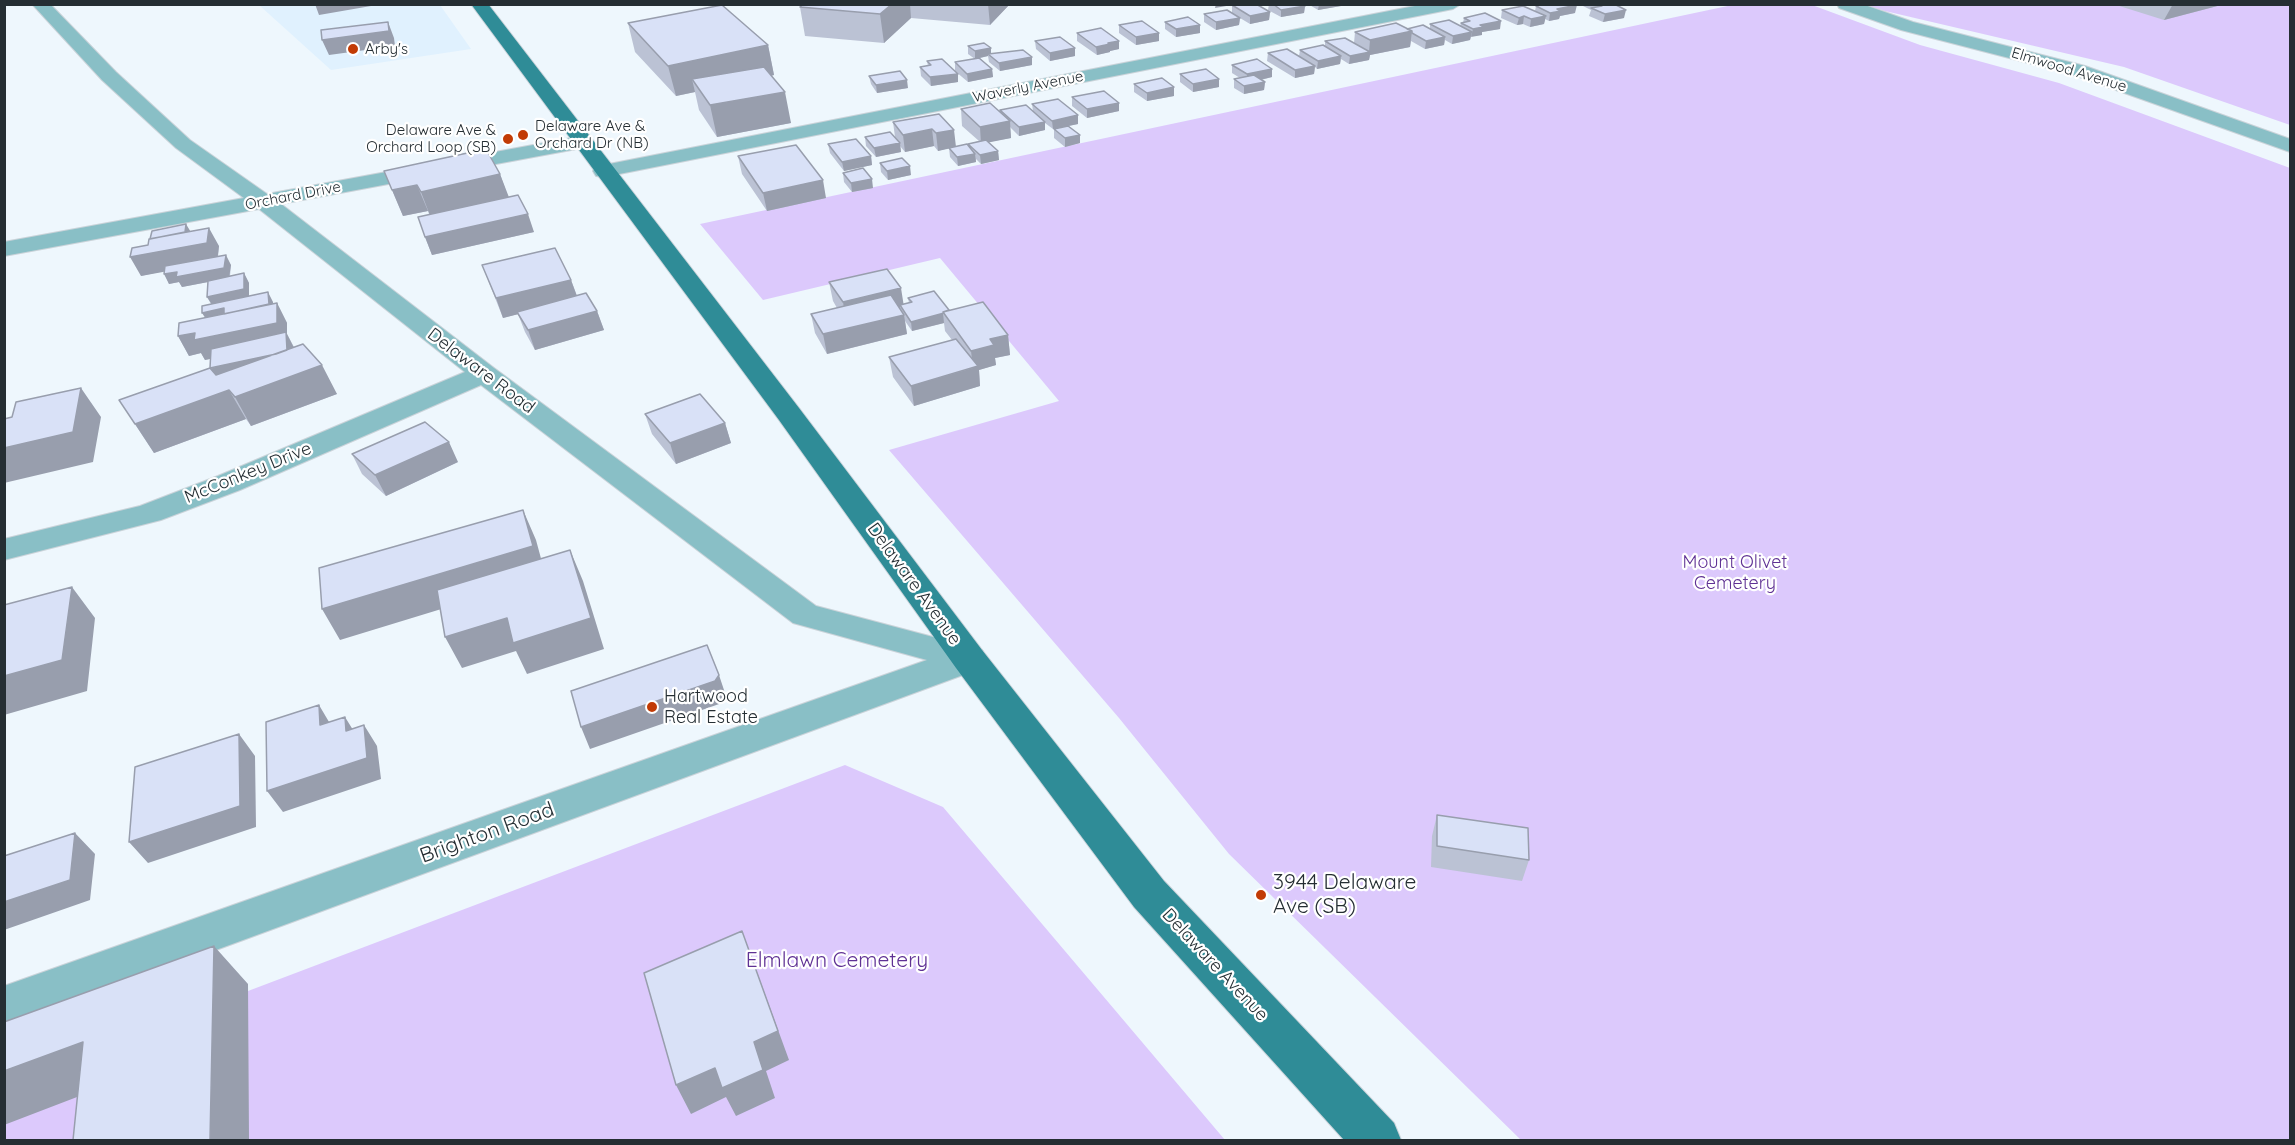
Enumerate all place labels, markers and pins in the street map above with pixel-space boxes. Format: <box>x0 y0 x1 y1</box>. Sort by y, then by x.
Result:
place label: Arby's <box>365 40 408 58</box>
marker: Arby's <box>346 42 360 56</box>
place label: Delaware Ave & Orchard Dr (NB) <box>535 117 649 152</box>
place label: Delaware Ave & Orchard Loop (SB) <box>366 121 496 156</box>
marker: Delaware Ave & Orchard Dr (NB) <box>516 128 530 142</box>
marker: Delaware Ave & Orchard Loop (SB) <box>501 132 515 146</box>
place label: Hartwood Real Estate <box>664 686 758 728</box>
marker: Hartwood Real Estate <box>645 700 659 714</box>
place label: 3944 Delaware Ave (SB) <box>1273 870 1416 920</box>
marker: 3944 Delaware Ave (SB) <box>1254 888 1268 902</box>

